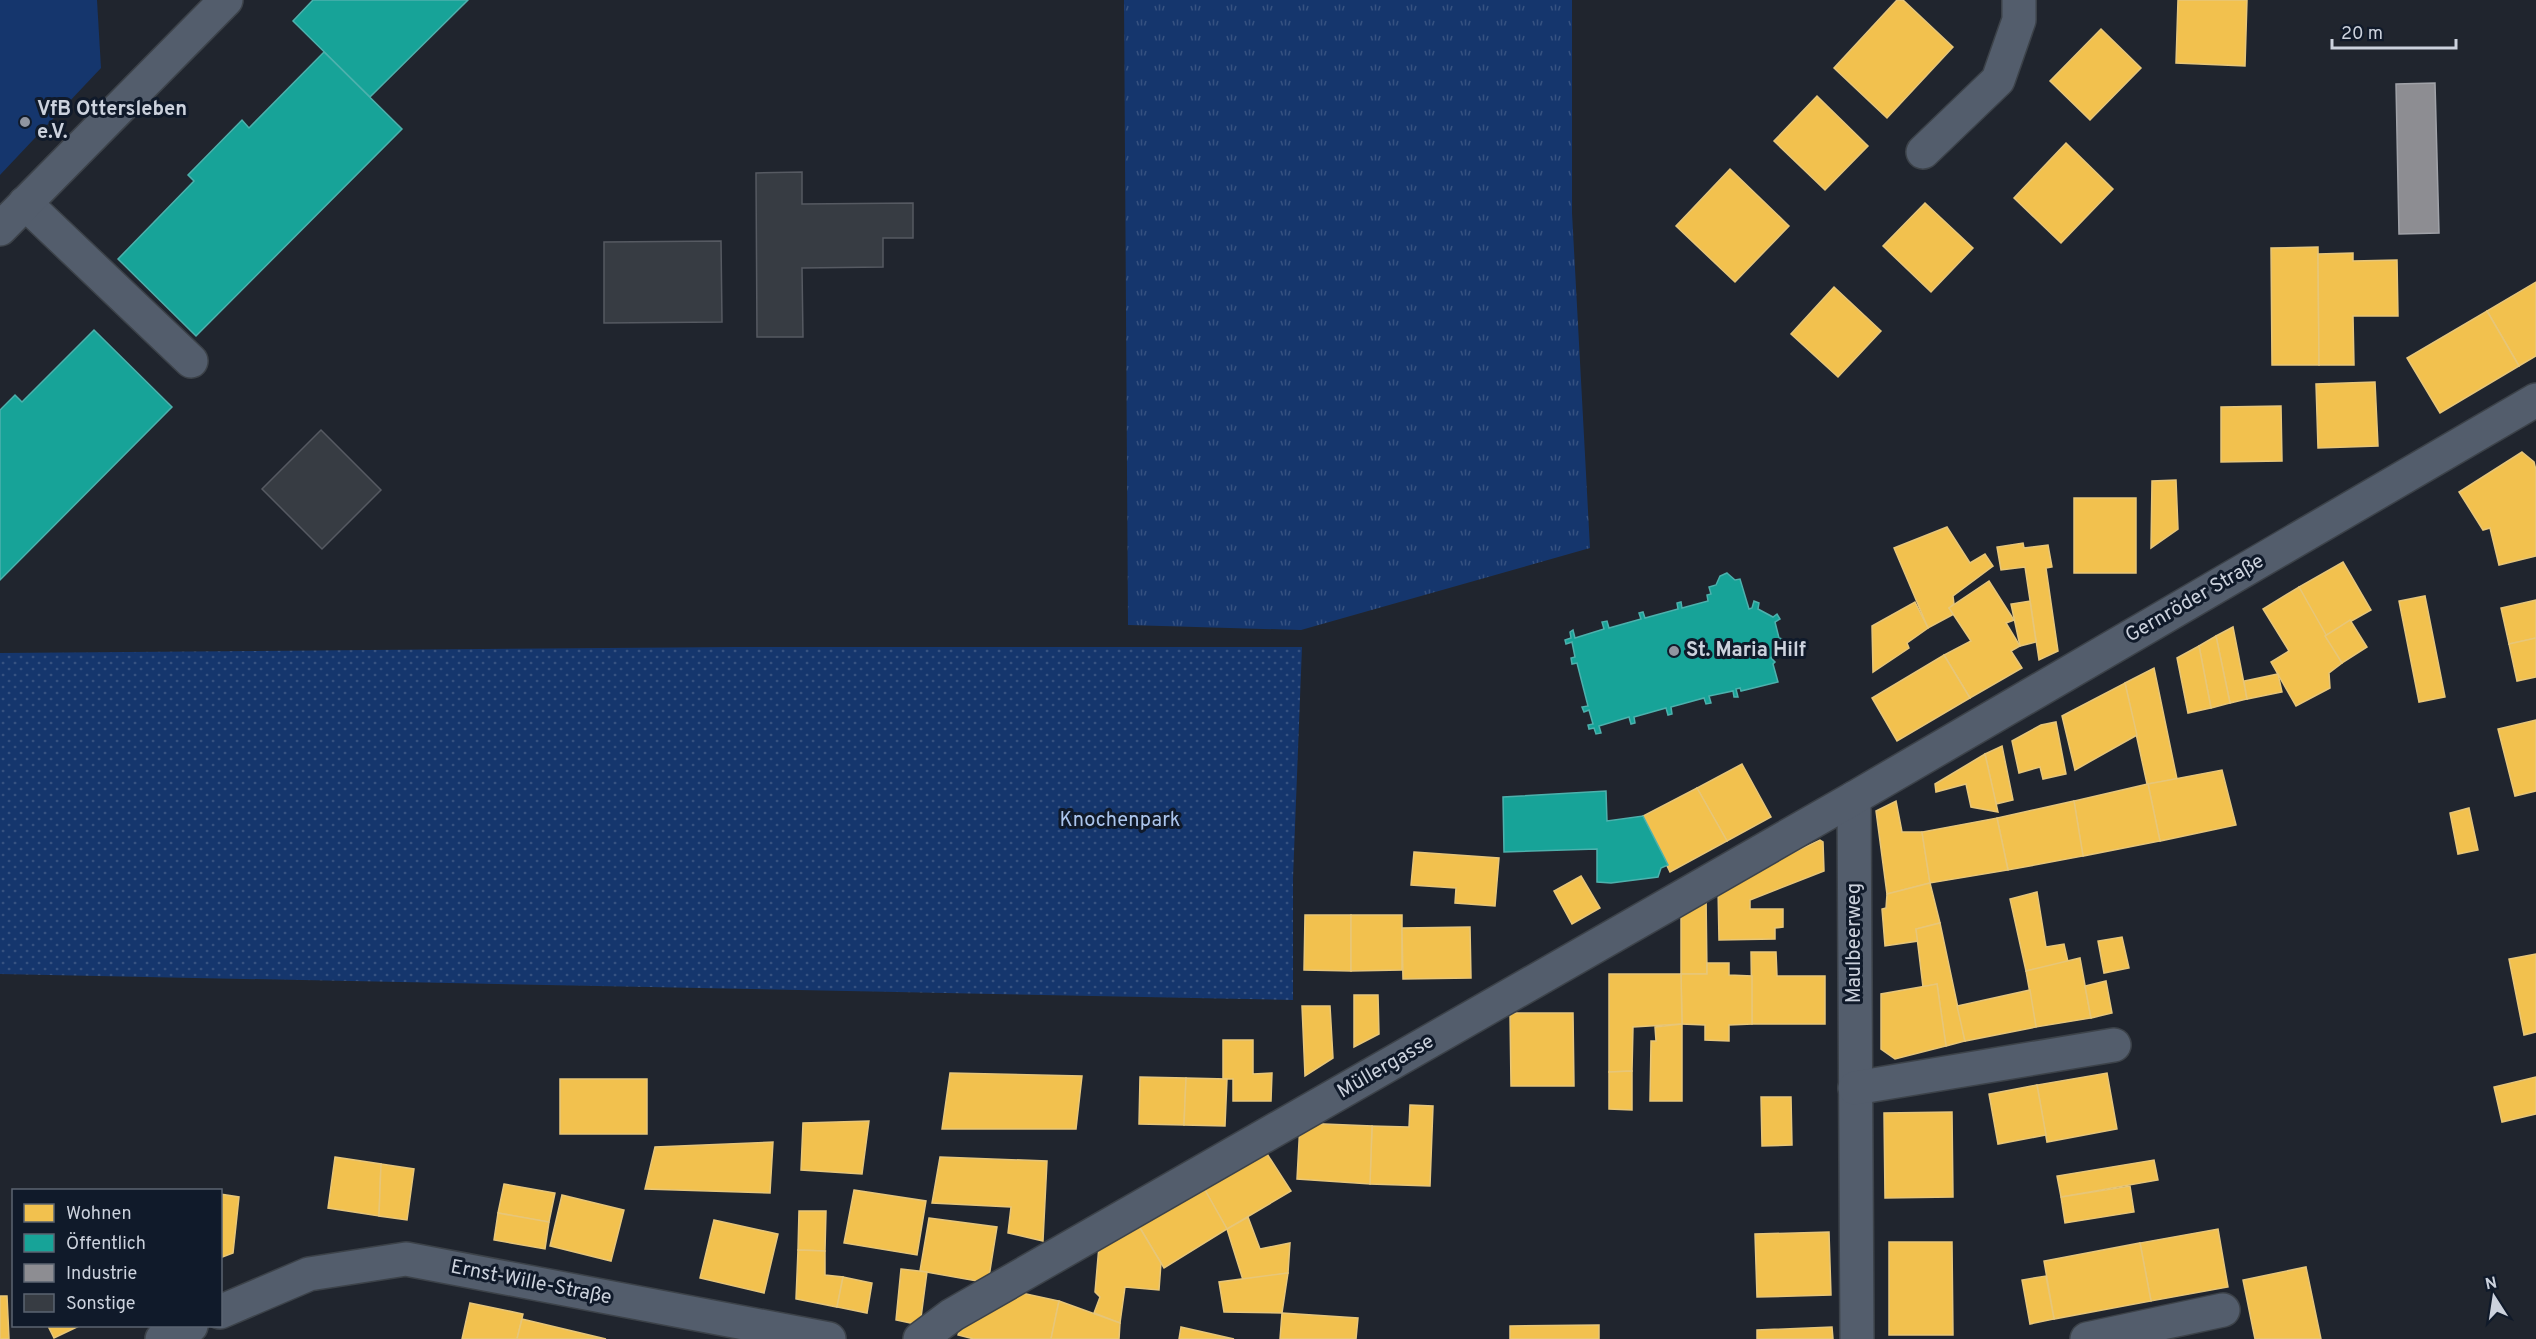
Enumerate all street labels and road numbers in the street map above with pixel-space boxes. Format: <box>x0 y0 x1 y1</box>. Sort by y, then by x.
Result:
street label: Gernröder Straße <box>2121 549 2269 649</box>
street label: Maulbeerweg <box>1842 883 1868 1003</box>
street label: Müllergasse <box>1333 1029 1439 1105</box>
street label: Ernst-Wille-Straße <box>448 1255 614 1311</box>

